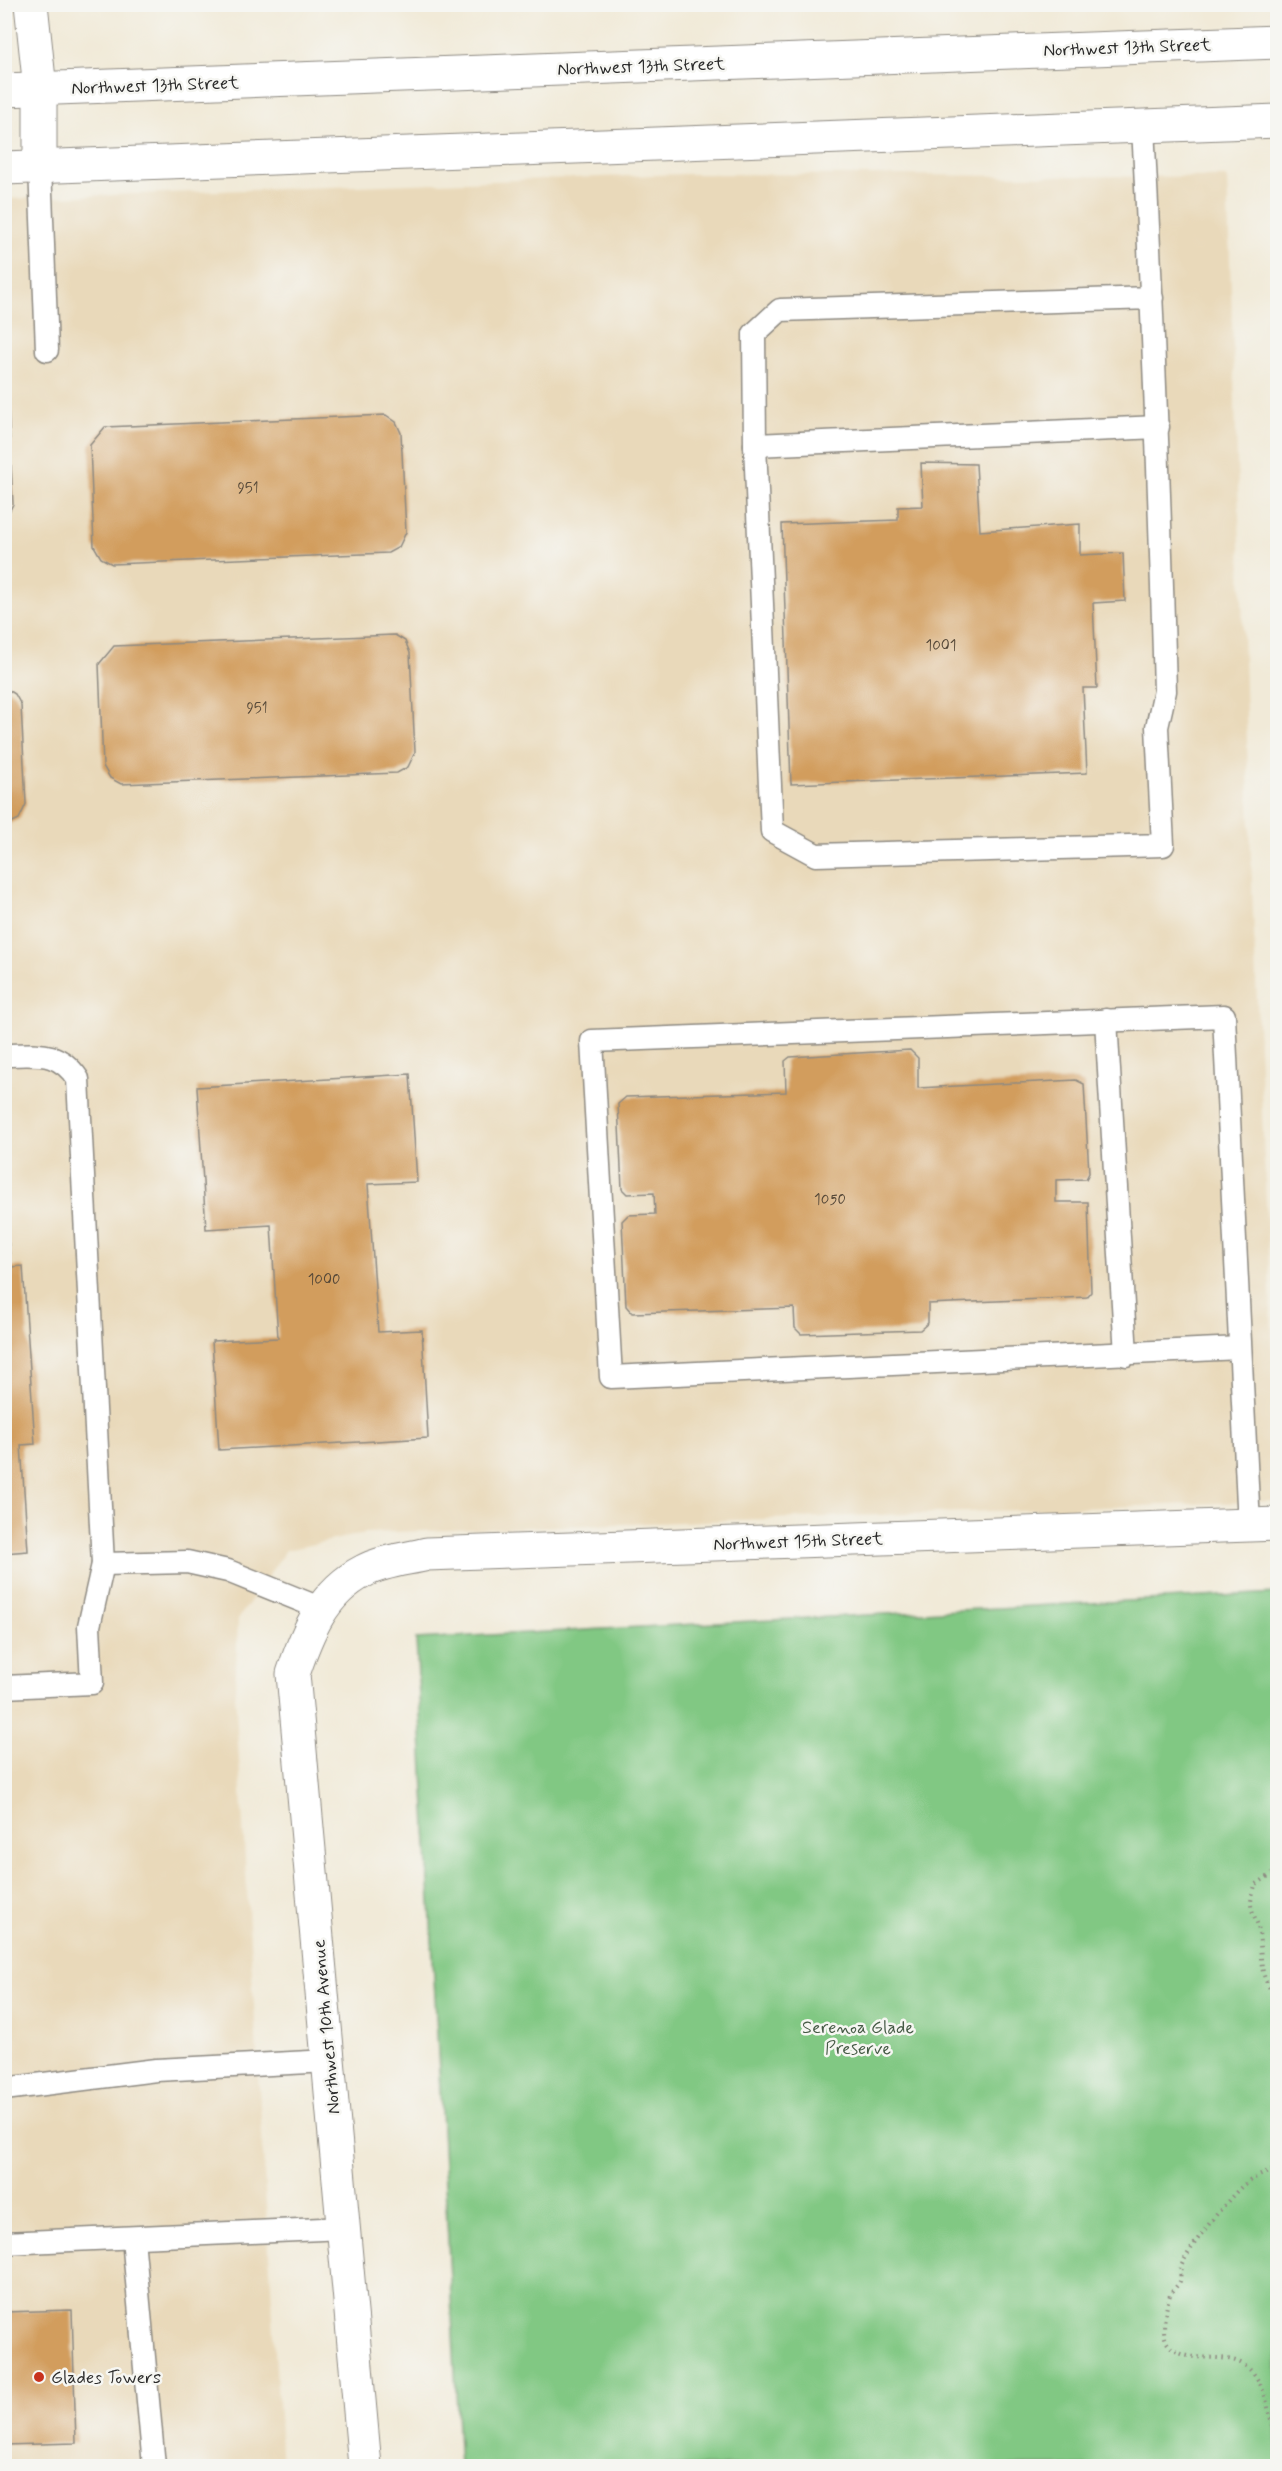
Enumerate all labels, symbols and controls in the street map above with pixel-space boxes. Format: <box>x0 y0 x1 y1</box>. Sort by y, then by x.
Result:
street label: Northwest 13th Street <box>1043 33 1212 63</box>
street label: Northwest 13th Street <box>557 52 726 82</box>
street label: Northwest 13th Street <box>71 71 240 101</box>
house number: 951 <box>237 479 259 499</box>
house number: 1001 <box>925 636 957 656</box>
house number: 951 <box>246 699 268 719</box>
house number: 1050 <box>814 1190 846 1210</box>
house number: 1000 <box>308 1270 340 1290</box>
street label: Northwest 15th Street <box>713 1527 884 1557</box>
street label: Northwest 10th Avenue <box>307 1938 347 2115</box>
park label: Serenoa Glade Preserve <box>802 2016 914 2061</box>
place label: Glades Towers <box>51 2366 161 2390</box>
marker: Glades Towers <box>32 2370 46 2384</box>

